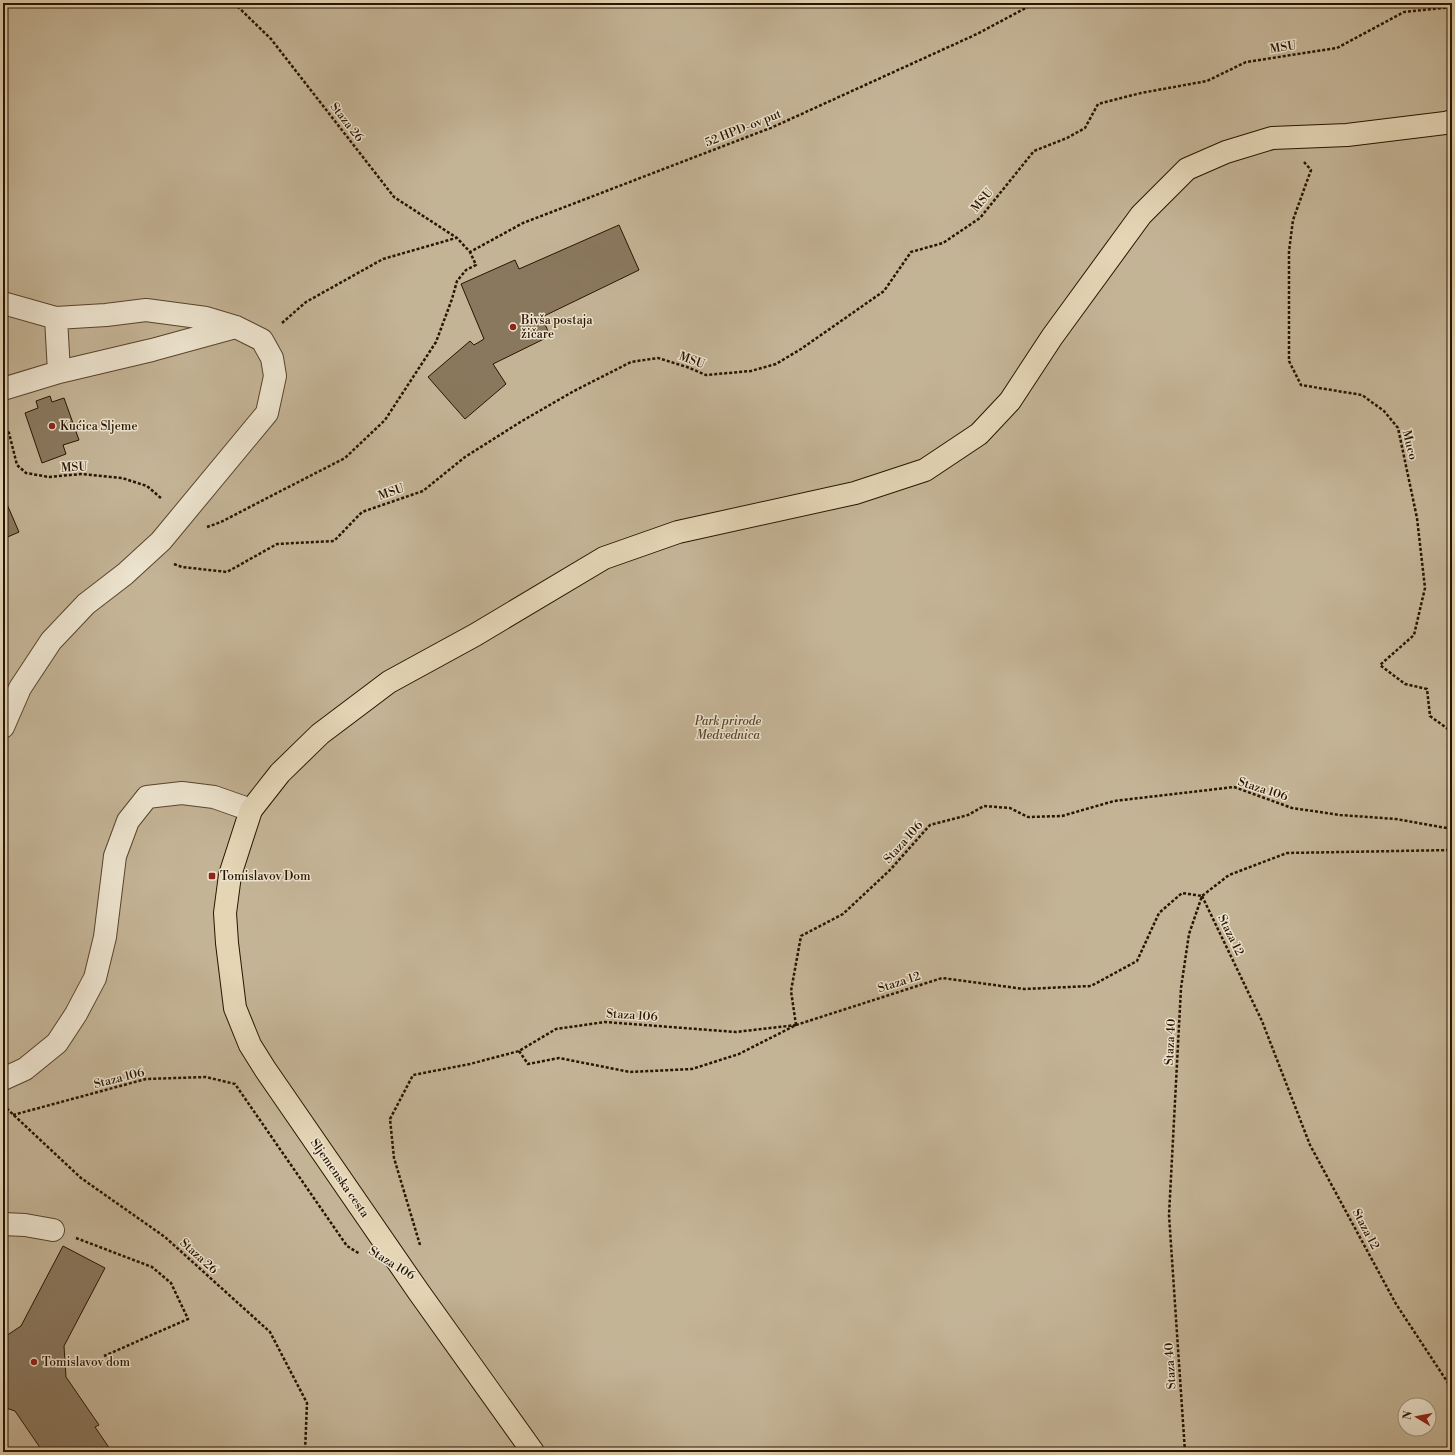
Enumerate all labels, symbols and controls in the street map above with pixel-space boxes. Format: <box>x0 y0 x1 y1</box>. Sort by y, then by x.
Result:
street label: MSU <box>1269 38 1297 57</box>
street label: Staza 26 <box>327 100 367 145</box>
street label: 52 HPD-ov put <box>703 106 784 151</box>
street label: MSU <box>968 185 997 215</box>
place label: Bivša postaja žičare <box>520 313 594 342</box>
marker: Bivša postaja žičare <box>508 322 518 332</box>
street label: MSU <box>677 349 707 372</box>
place label: Kućica Sljeme <box>60 419 137 434</box>
marker: Kućica Sljeme <box>47 421 57 431</box>
street label: Muco <box>1399 429 1421 462</box>
street label: MSU <box>61 460 88 475</box>
street label: MSU <box>376 481 406 504</box>
park label: Park prirode Medvednica <box>694 714 762 743</box>
street label: Staza 106 <box>1236 774 1290 805</box>
street label: Staza 106 <box>880 818 926 867</box>
place label: Tomislavov Dom <box>220 869 311 884</box>
marker: Tomislavov Dom <box>207 871 217 881</box>
street label: Staza 12 <box>1214 912 1247 958</box>
street label: Staza 12 <box>876 969 923 996</box>
street label: Staza 106 <box>606 1006 658 1025</box>
street label: Staza 40 <box>1162 1018 1179 1066</box>
street label: Staza 106 <box>92 1065 146 1092</box>
street label: Sljemenska cesta <box>307 1136 373 1221</box>
street label: Staza 12 <box>1349 1206 1383 1252</box>
street label: Staza 26 <box>177 1235 221 1277</box>
street label: Staza 106 <box>366 1243 418 1283</box>
street label: Staza 40 <box>1161 1342 1180 1390</box>
place label: Tomislavov dom <box>42 1355 131 1370</box>
marker: Tomislavov dom <box>29 1357 39 1367</box>
north arrow <box>1397 1397 1437 1437</box>
text: N <box>1400 1410 1416 1421</box>

